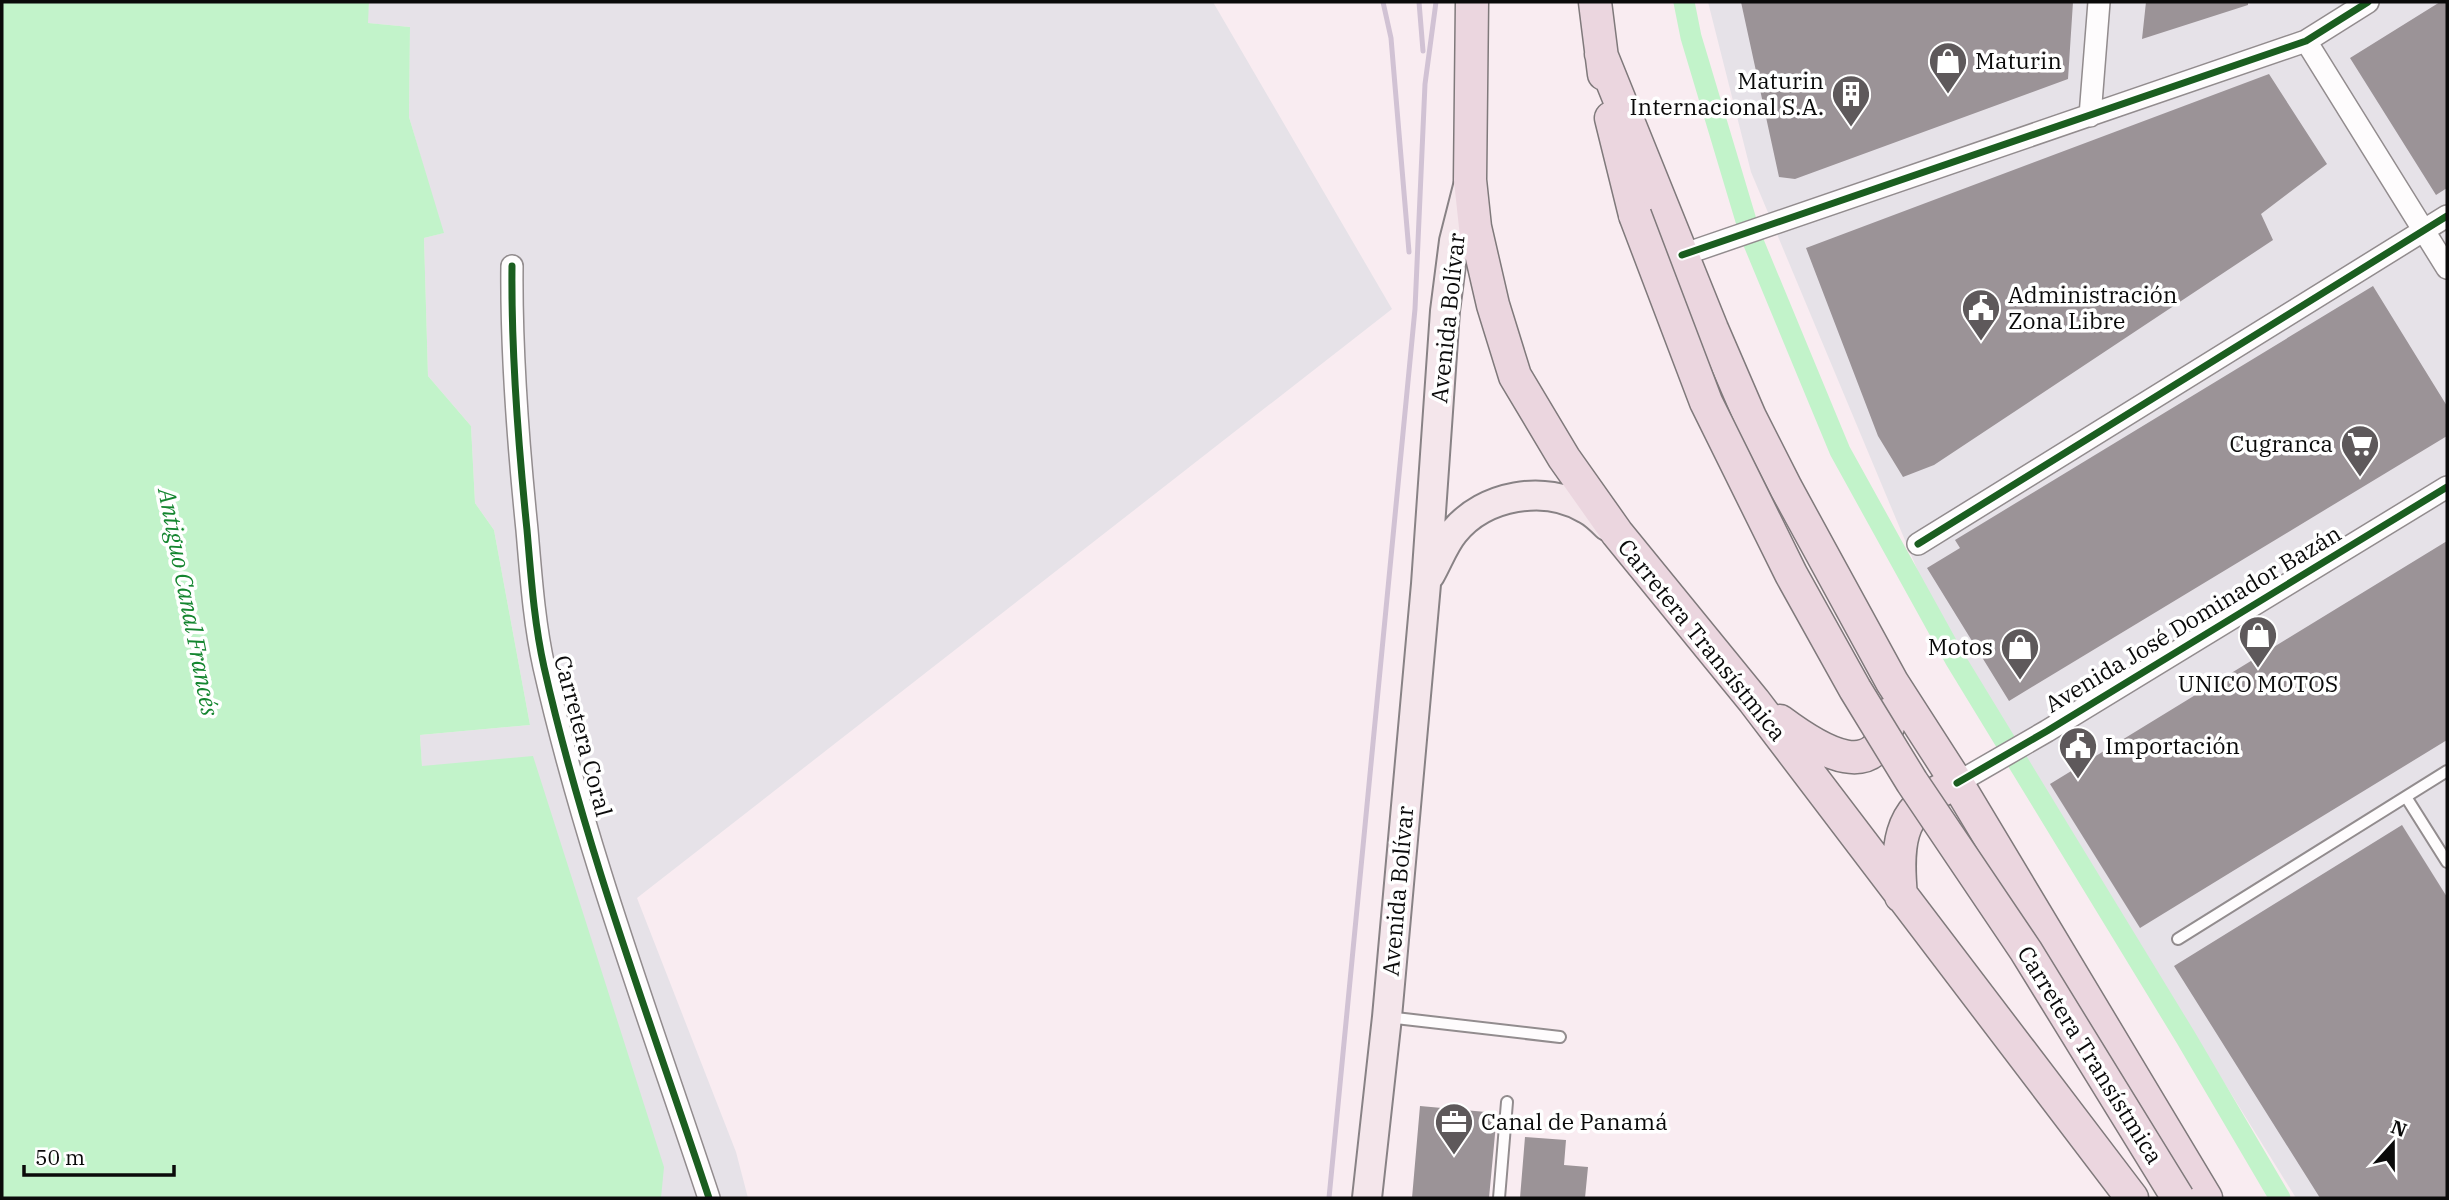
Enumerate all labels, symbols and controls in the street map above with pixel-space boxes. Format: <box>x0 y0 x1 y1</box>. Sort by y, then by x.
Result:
shop icon: Maturin <box>1927 40 1969 95</box>
place label: Maturin <box>1975 45 2062 75</box>
place label: Maturin Internacional S.A. <box>1630 65 1824 121</box>
building icon: Maturin Internacional S.A. <box>1830 73 1872 128</box>
street label: Avenida Bolívar <box>1423 231 1471 404</box>
place label: Administración Zona Libre <box>2008 279 2177 335</box>
public building icon: Administración Zona Libre <box>1960 287 2002 342</box>
supermarket icon: Cugranca <box>2339 423 2381 478</box>
place label: Cugranca <box>2230 428 2333 458</box>
water label: Antiguo Canal Francés <box>151 483 227 719</box>
street label: Avenida José Dominador Bazán <box>2039 518 2346 719</box>
street label: Carretera Transístmica <box>1612 532 1794 747</box>
shop icon: UNICO MOTOS <box>2237 614 2279 669</box>
shop icon: Motos <box>1999 626 2041 681</box>
place label: Motos <box>1928 631 1993 661</box>
street label: Carretera Coral <box>548 652 620 820</box>
place label: UNICO MOTOS <box>2178 668 2338 698</box>
public building icon: Importación <box>2057 725 2099 780</box>
place label: Importación <box>2105 730 2240 760</box>
street label: Avenida Bolívar <box>1375 805 1419 977</box>
street label: Carretera Transístmica <box>2011 940 2170 1169</box>
office icon: Canal de Panamá <box>1433 1101 1475 1156</box>
place label: Canal de Panamá <box>1481 1106 1668 1136</box>
north arrow <box>2358 1109 2428 1179</box>
text: N <box>2388 1114 2410 1142</box>
scale bar <box>24 1134 175 1178</box>
text: 50 m <box>35 1143 85 1171</box>

